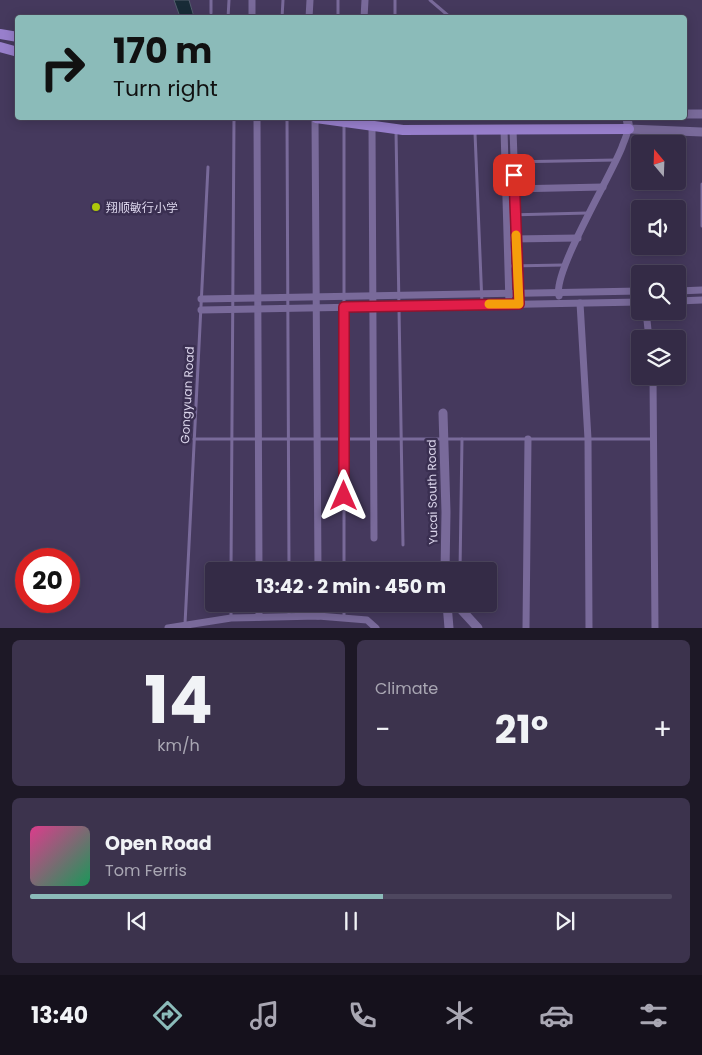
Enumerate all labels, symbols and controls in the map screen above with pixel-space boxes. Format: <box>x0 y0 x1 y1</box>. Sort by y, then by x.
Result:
text: 170 m <box>113 26 212 75</box>
icon: right <box>30 35 95 100</box>
text: Turn right <box>113 73 218 104</box>
north arrow <box>631 135 686 190</box>
map controls <box>631 135 686 385</box>
pin <box>493 154 535 196</box>
icon: arrive <box>500 161 528 189</box>
place label: 翔顺敏行小学 <box>106 199 178 216</box>
button: sound <box>631 200 686 255</box>
marker: 翔顺敏行小学 <box>90 201 102 213</box>
button: search <box>631 265 686 320</box>
button: layers <box>631 330 686 385</box>
street label: Gongyuan Road <box>176 346 198 444</box>
street label: Yucai South Road <box>423 439 441 545</box>
position arrow <box>317 469 369 521</box>
speed limit sign: 20 <box>15 548 80 613</box>
text: 13:42 · 2 min · 450 m <box>256 573 446 600</box>
text: 14 <box>144 655 213 746</box>
text: Climate <box>375 677 438 700</box>
text: 21° <box>495 703 548 756</box>
text: − <box>375 710 390 749</box>
text: + <box>653 710 672 749</box>
text: km/h <box>157 734 200 757</box>
text: Open Road <box>105 830 212 857</box>
text: Tom Ferris <box>105 859 187 882</box>
icon: previous <box>123 907 151 935</box>
icon: pause <box>337 907 365 935</box>
icon: next <box>551 907 579 935</box>
icon: directions <box>150 998 185 1033</box>
icon: music <box>247 998 282 1033</box>
icon: phone <box>345 998 380 1033</box>
icon: climate <box>442 998 477 1033</box>
icon: car <box>539 998 574 1033</box>
icon: filters <box>636 998 671 1033</box>
text: 13:40 <box>31 1000 88 1031</box>

